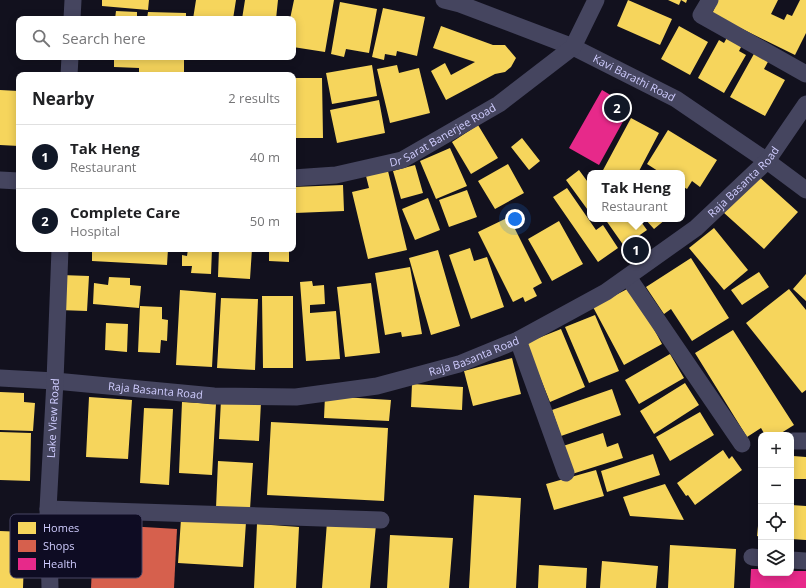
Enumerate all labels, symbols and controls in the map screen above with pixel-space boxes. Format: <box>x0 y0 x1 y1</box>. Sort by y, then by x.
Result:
search box <box>16 16 296 60</box>
icon: search <box>30 27 52 49</box>
text: Search here <box>62 28 146 48</box>
street label: Kavi Barathi Road <box>591 50 678 105</box>
text: Nearby <box>32 87 94 110</box>
text: 2 results <box>228 89 280 107</box>
pin: 2 <box>604 93 630 123</box>
street label: Dr Sarat Banerjee Road <box>388 99 498 170</box>
text: Tak Heng <box>70 138 140 158</box>
street label: Raja Basanta Road <box>704 143 782 220</box>
text: 1 <box>41 148 49 166</box>
text: 40 m <box>250 148 280 166</box>
text: Restaurant <box>70 158 137 176</box>
popup <box>587 170 685 222</box>
text: Tak Heng <box>601 177 671 197</box>
text: Restaurant <box>601 197 668 215</box>
text: Complete Care <box>70 202 180 222</box>
your location <box>505 209 525 229</box>
text: 2 <box>41 212 49 230</box>
text: 50 m <box>250 212 280 230</box>
text: Hospital <box>70 222 120 240</box>
pin: 1 <box>623 235 649 265</box>
street label: Raja Basanta Road <box>427 332 521 379</box>
street label: Lake View Road <box>43 378 62 458</box>
street label: Raja Basanta Road <box>107 378 204 402</box>
map controls <box>758 432 794 576</box>
button: + <box>758 432 794 468</box>
button: − <box>758 468 794 504</box>
button: locate <box>758 504 794 540</box>
legend <box>10 514 142 578</box>
text: Homes <box>43 520 79 535</box>
text: Shops <box>43 538 74 553</box>
button: layers <box>758 540 794 576</box>
text: Health <box>43 556 77 571</box>

